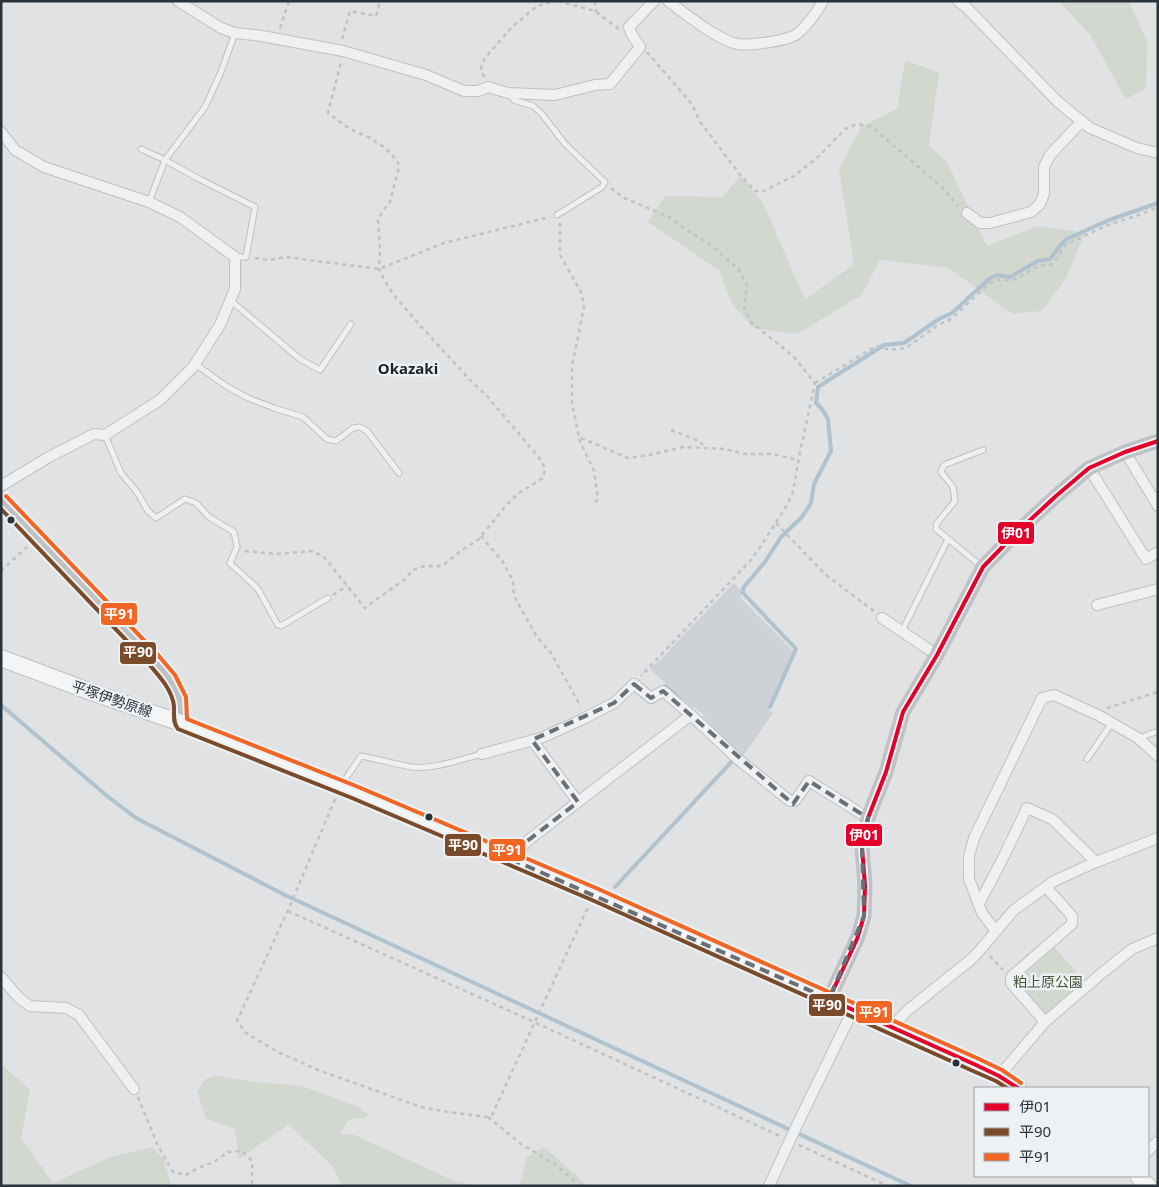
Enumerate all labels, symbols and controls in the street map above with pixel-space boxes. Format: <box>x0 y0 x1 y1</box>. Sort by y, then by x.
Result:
district label: Okazaki <box>378 358 438 378</box>
unlabelled marker <box>6 515 16 525</box>
line badge: 伊01 <box>997 521 1035 545</box>
text: 伊01 <box>1001 523 1031 542</box>
line badge: 平91 <box>100 602 138 626</box>
text: 平91 <box>104 604 134 623</box>
line badge: 平90 <box>119 641 157 665</box>
text: 平90 <box>123 642 153 661</box>
street label: 平塚伊勢原線 <box>69 676 155 721</box>
unlabelled marker <box>424 812 434 822</box>
line badge: 伊01 <box>845 823 883 847</box>
text: 伊01 <box>849 825 879 844</box>
line badge: 平90 <box>444 833 482 857</box>
text: 平90 <box>448 835 478 854</box>
line badge: 平91 <box>488 838 526 862</box>
text: 平91 <box>492 840 522 859</box>
park label: 粕上原公園 <box>1013 972 1083 991</box>
line badge: 平90 <box>808 993 846 1017</box>
text: 平90 <box>812 995 842 1014</box>
line badge: 平91 <box>855 1000 893 1024</box>
text: 平91 <box>859 1002 889 1021</box>
unlabelled marker <box>951 1058 961 1068</box>
legend <box>974 1087 1149 1177</box>
text: 伊01 <box>1019 1096 1051 1116</box>
text: 平90 <box>1019 1121 1051 1141</box>
text: 平91 <box>1019 1146 1051 1166</box>

